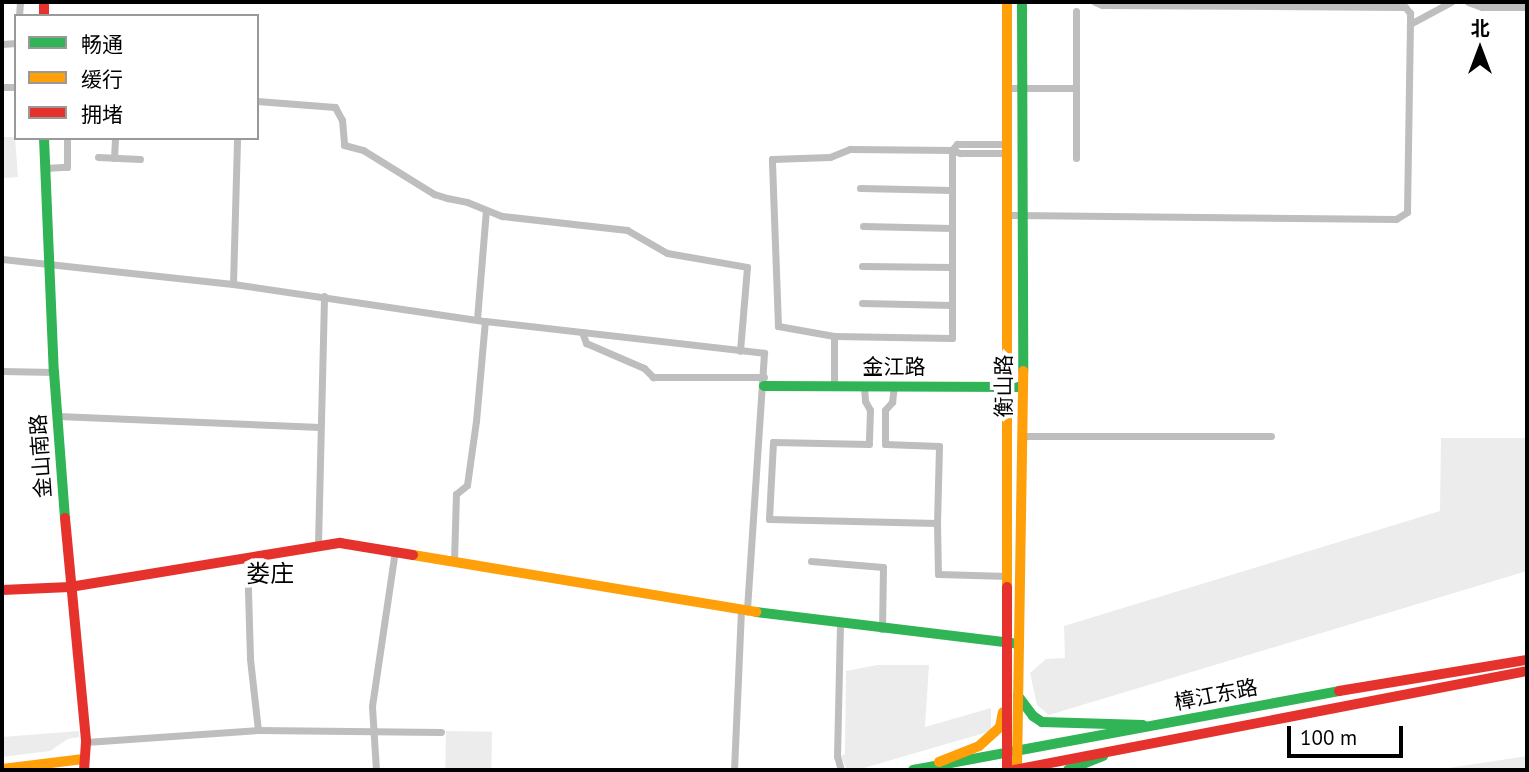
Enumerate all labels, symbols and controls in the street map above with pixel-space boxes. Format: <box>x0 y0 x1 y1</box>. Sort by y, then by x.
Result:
legend <box>14 14 259 140</box>
north arrow <box>1445 14 1515 84</box>
text: 北 <box>1470 16 1490 40</box>
text: 畅通 <box>81 31 123 58</box>
text: 缓行 <box>81 66 123 93</box>
text: 拥堵 <box>81 101 123 128</box>
street label: 金江路 <box>863 354 925 380</box>
street label: 衡山路 <box>991 355 1017 417</box>
street label: 金山南路 <box>26 413 56 499</box>
district label: 娄庄 <box>246 560 294 588</box>
street label: 樟江东路 <box>1172 675 1260 715</box>
scale bar <box>1291 712 1406 756</box>
text: 100 m <box>1300 724 1357 751</box>

